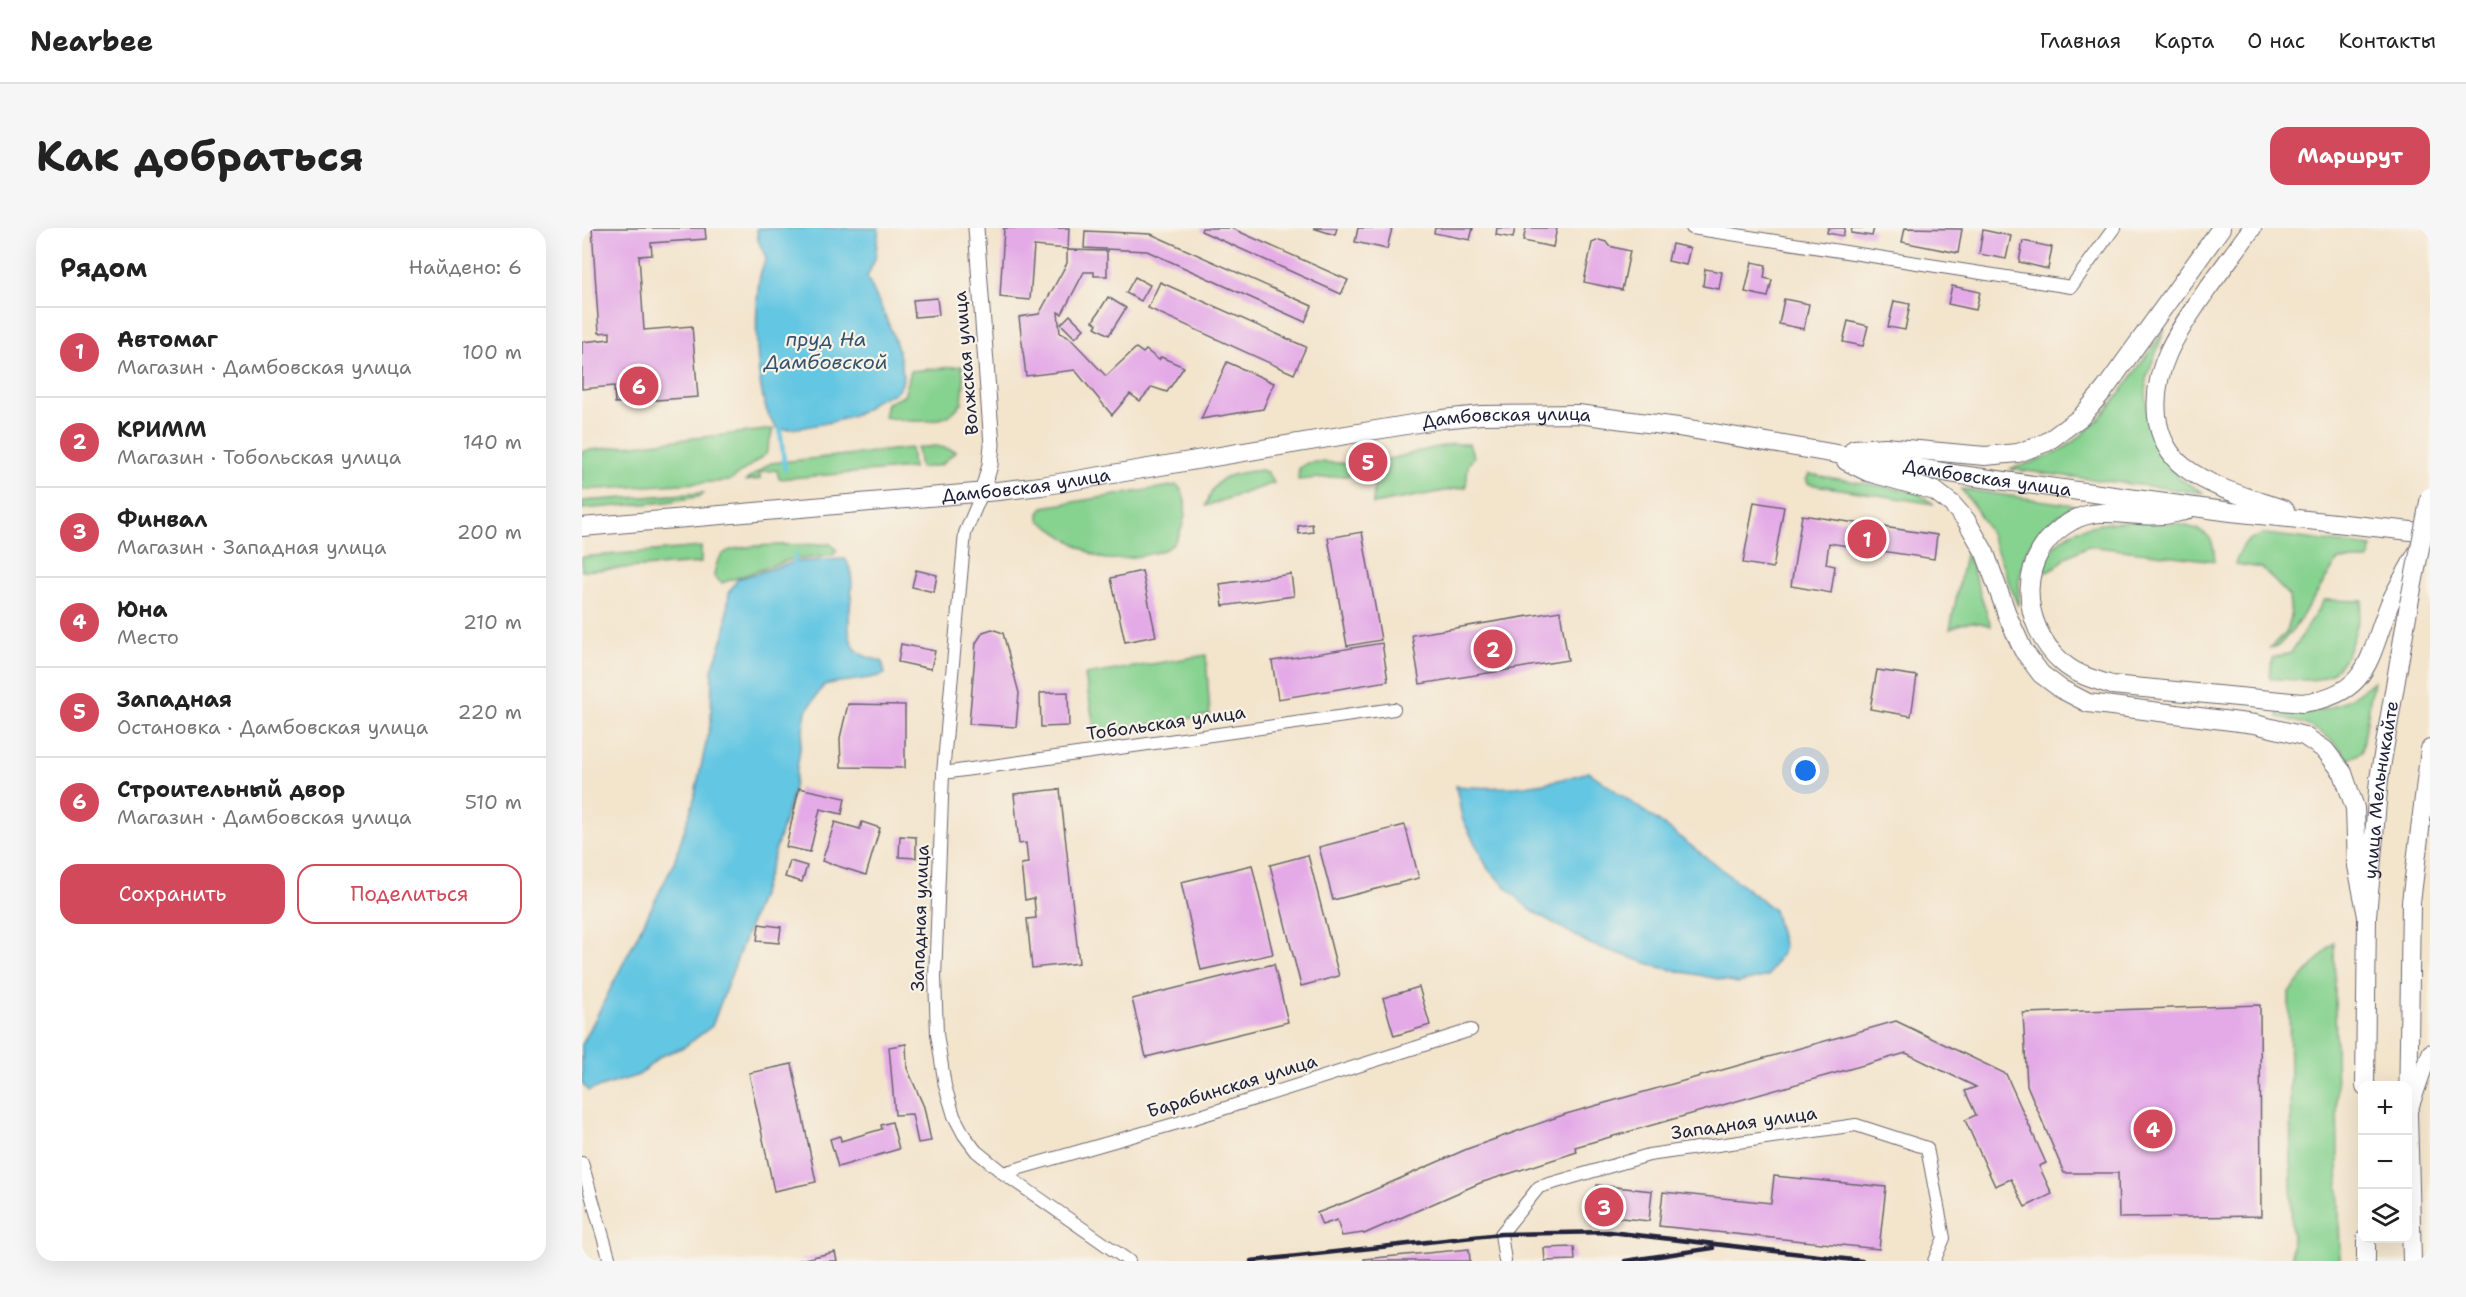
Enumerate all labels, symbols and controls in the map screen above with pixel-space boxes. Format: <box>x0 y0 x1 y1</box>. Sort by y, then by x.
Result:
text: Nearbee <box>30 22 153 60</box>
text: Главная <box>2040 27 2121 55</box>
text: Карта <box>2154 27 2214 55</box>
text: О нас <box>2247 27 2305 55</box>
text: Контакты <box>2338 27 2436 55</box>
button: Маршрут <box>2270 127 2430 185</box>
text: Как добраться <box>36 128 364 184</box>
text: Рядом <box>60 250 147 285</box>
text: Найдено: 6 <box>409 254 522 280</box>
street label: Волжская улица <box>948 290 984 436</box>
text: Автомаг <box>117 325 218 354</box>
water label: пруд На Дамбовской <box>763 326 888 375</box>
text: 1 <box>75 339 84 365</box>
text: 100 m <box>462 339 522 365</box>
text: Магазин · Дамбовская улица <box>117 354 411 380</box>
pin: 6 <box>620 364 658 408</box>
street label: Дамбовская улица <box>1420 402 1593 434</box>
text: КРИММ <box>117 415 207 444</box>
text: 2 <box>73 429 87 455</box>
text: 140 m <box>463 429 522 455</box>
pin: 5 <box>1348 440 1388 484</box>
text: Магазин · Тобольская улица <box>117 444 401 470</box>
street label: Дамбовская улица <box>1901 453 2073 502</box>
street label: Дамбовская улица <box>941 463 1112 508</box>
text: Финвал <box>117 505 207 534</box>
pin: 1 <box>1848 516 1886 562</box>
text: 3 <box>73 519 87 545</box>
text: 200 m <box>457 519 522 545</box>
text: Магазин · Западная улица <box>117 534 386 560</box>
text: Юна <box>117 595 168 624</box>
text: 4 <box>73 609 87 635</box>
text: 210 m <box>463 609 522 635</box>
text: Место <box>117 624 179 650</box>
pin: 2 <box>1474 626 1512 672</box>
text: Западная <box>117 685 232 714</box>
text: 5 <box>73 699 86 725</box>
text: 220 m <box>458 699 522 725</box>
street label: улица Мельникайте <box>2358 699 2404 880</box>
street label: Тобольская улица <box>1085 700 1247 746</box>
text: Остановка · Дамбовская улица <box>117 714 428 740</box>
your location <box>1791 756 1820 785</box>
text: Строительный двор <box>117 775 345 804</box>
text: 6 <box>73 789 87 815</box>
text: 510 m <box>465 789 522 815</box>
text: Магазин · Дамбовская улица <box>117 804 411 830</box>
street label: Западная улица <box>905 844 935 992</box>
button: Сохранить <box>60 864 285 924</box>
button: Поделиться <box>297 864 522 924</box>
street label: Барабинская улица <box>1144 1049 1320 1123</box>
map controls <box>2358 1081 2412 1243</box>
button: + <box>2358 1081 2412 1135</box>
street label: Западная улица <box>1670 1101 1818 1145</box>
pin: 4 <box>2134 1106 2172 1152</box>
button: − <box>2358 1135 2412 1189</box>
pin: 3 <box>1584 1184 1624 1230</box>
button: layers <box>2358 1189 2412 1243</box>

